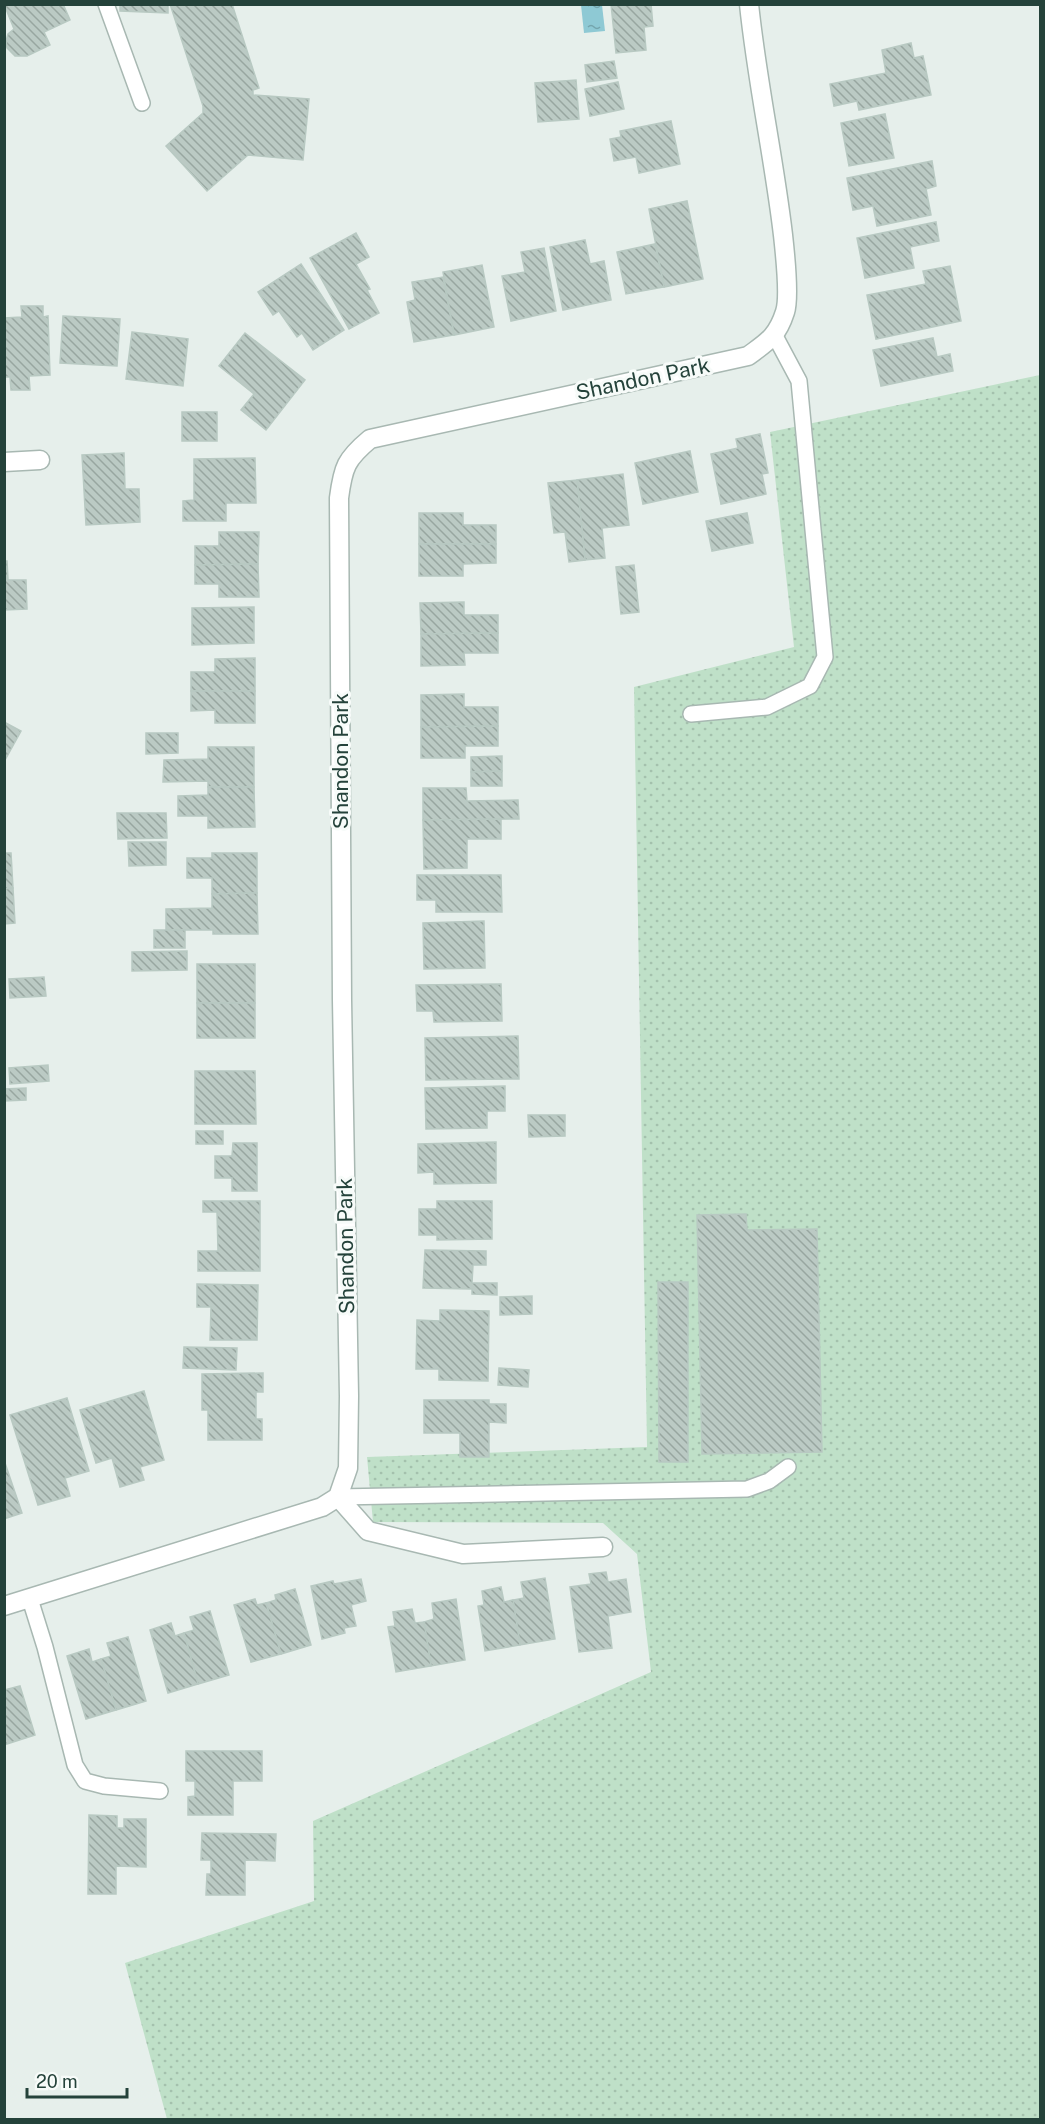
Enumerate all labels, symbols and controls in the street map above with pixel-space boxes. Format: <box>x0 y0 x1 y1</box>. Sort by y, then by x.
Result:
street label: Shandon Park <box>574 352 712 405</box>
street label: Shandon Park <box>328 693 353 829</box>
street label: Shandon Park <box>332 1177 359 1314</box>
scale bar <box>27 2061 128 2099</box>
text: 20 m <box>36 2071 78 2092</box>

